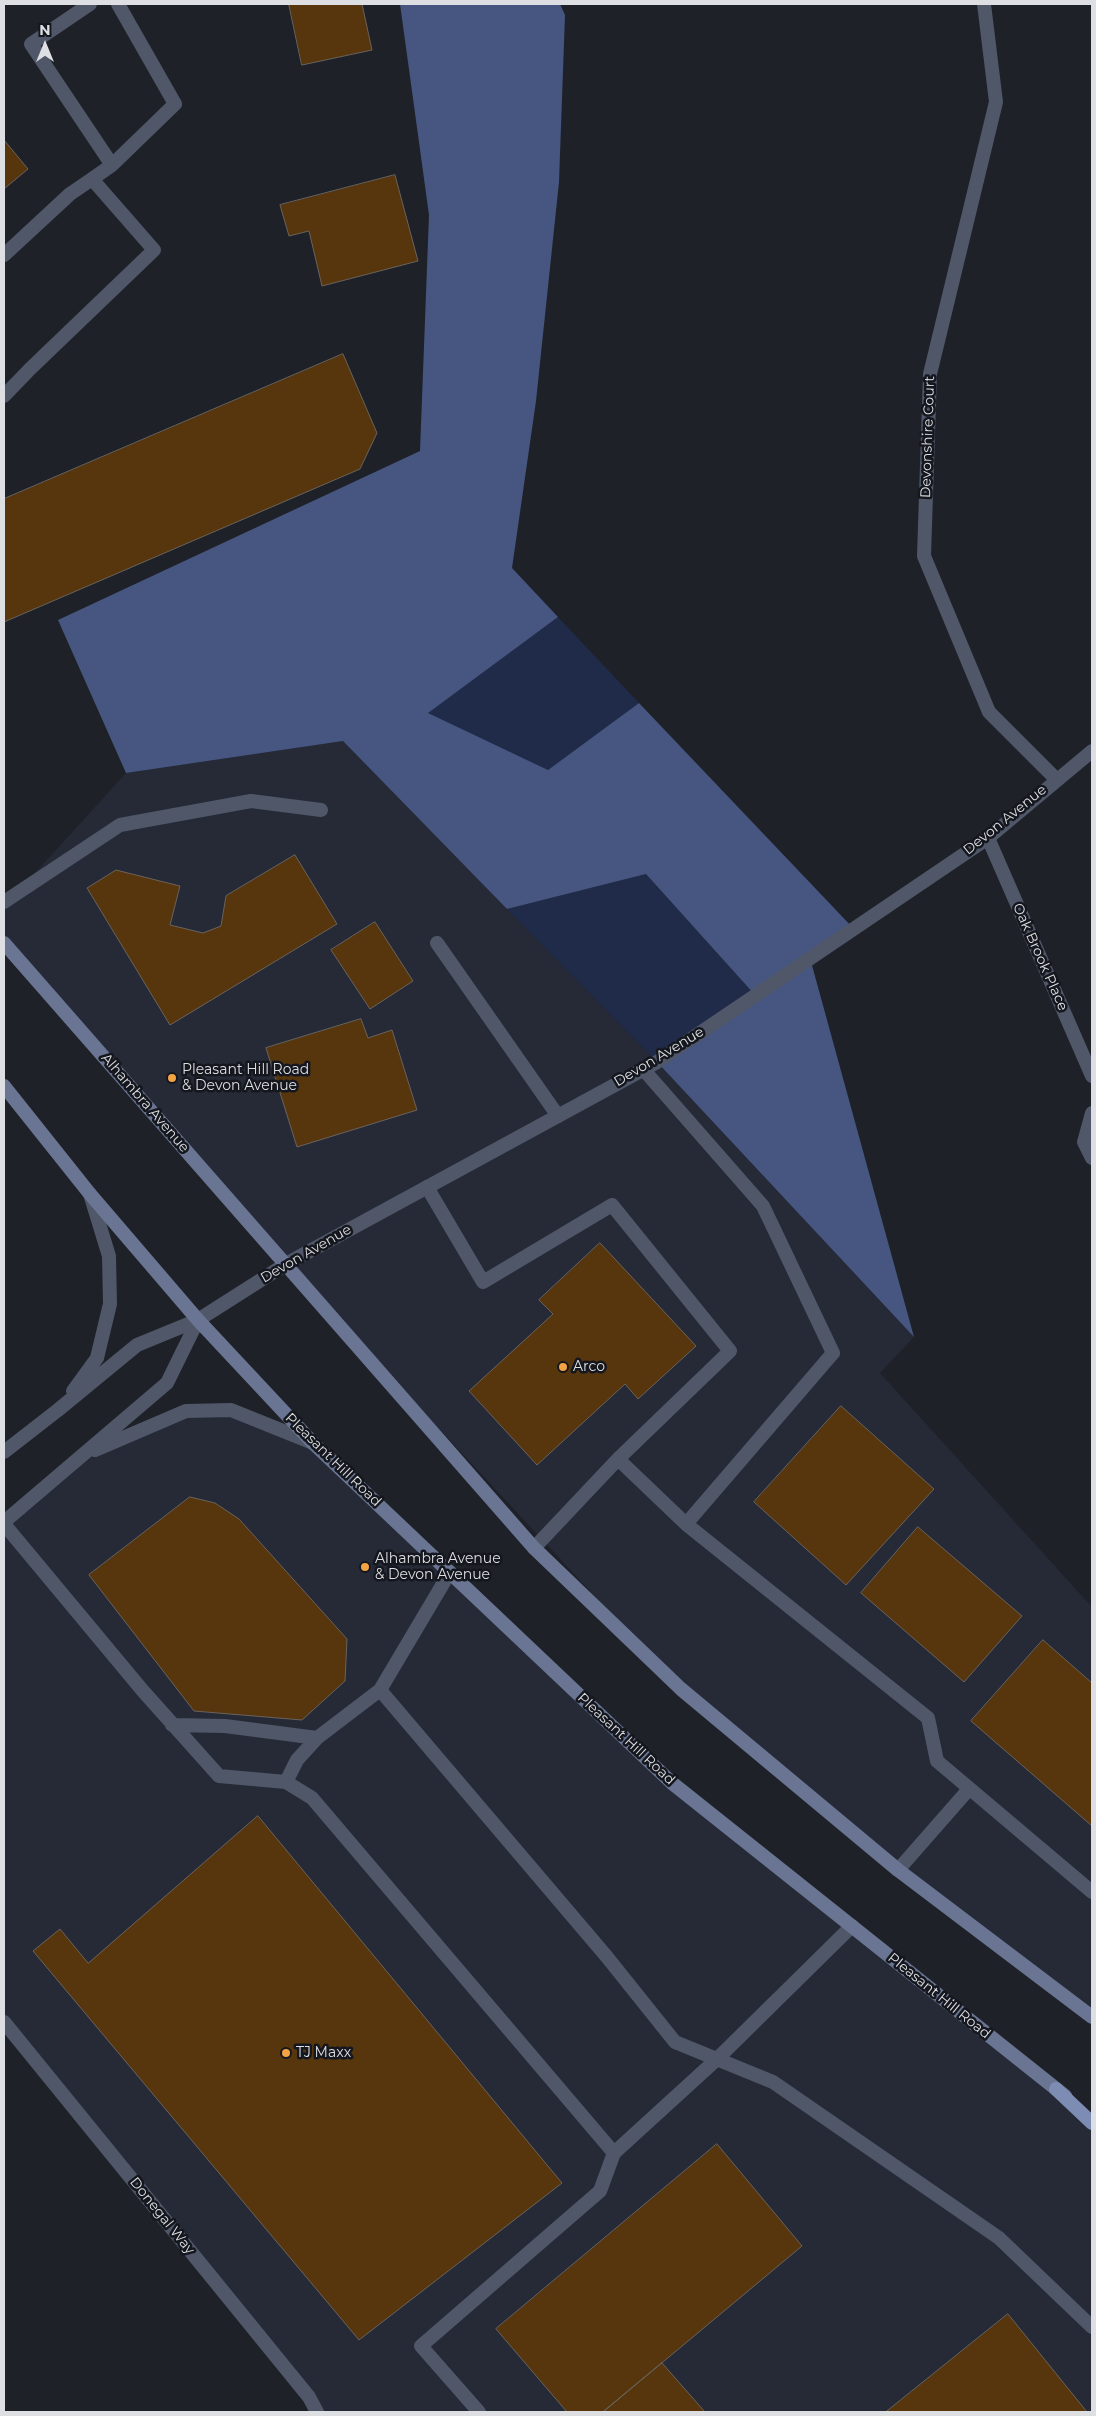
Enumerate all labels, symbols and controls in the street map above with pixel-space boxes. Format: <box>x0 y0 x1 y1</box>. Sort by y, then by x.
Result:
north arrow <box>20 20 70 70</box>
text: N <box>39 21 51 39</box>
street label: Devonshire Court <box>917 376 939 498</box>
street label: Devon Avenue <box>960 781 1050 859</box>
street label: Oak Brook Place <box>1009 901 1071 1013</box>
street label: Devon Avenue <box>611 1024 707 1090</box>
street label: Alhambra Avenue <box>97 1050 193 1156</box>
place label: Pleasant Hill Road & Devon Avenue <box>182 1062 309 1094</box>
marker: Pleasant Hill Road & Devon Avenue <box>166 1072 178 1084</box>
street label: Devon Avenue <box>258 1221 354 1287</box>
place label: Arco <box>573 1359 605 1375</box>
marker: Arco <box>557 1361 569 1373</box>
street label: Pleasant Hill Road <box>281 1410 385 1510</box>
place label: Alhambra Avenue & Devon Avenue <box>375 1551 501 1584</box>
marker: Alhambra Avenue & Devon Avenue <box>359 1561 371 1573</box>
street label: Pleasant Hill Road <box>574 1689 678 1789</box>
street label: Pleasant Hill Road <box>884 1949 994 2043</box>
place label: TJ Maxx <box>296 2045 351 2061</box>
marker: TJ Maxx <box>280 2047 292 2059</box>
street label: Donegal Way <box>126 2174 198 2258</box>

